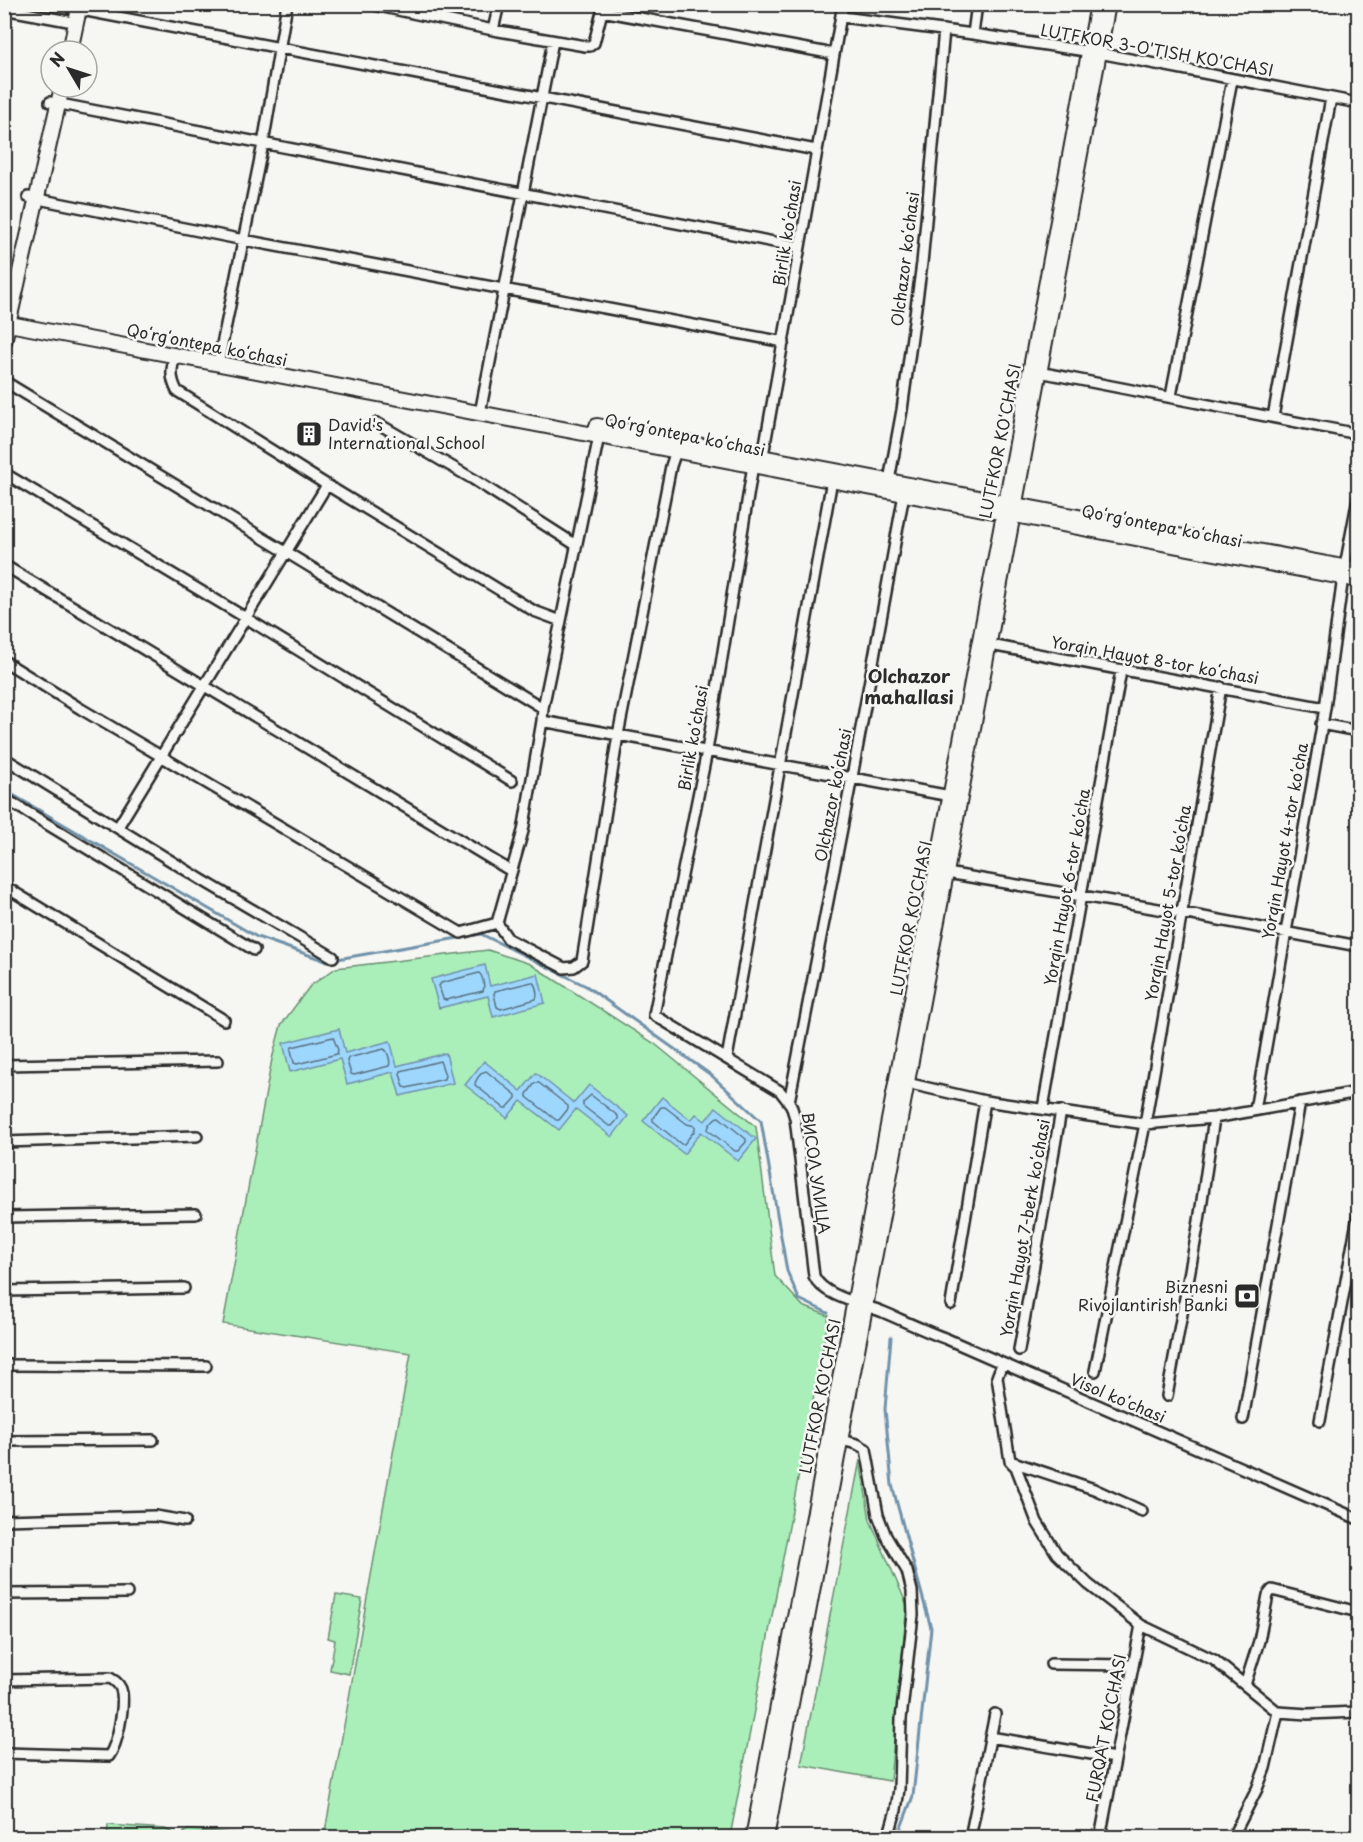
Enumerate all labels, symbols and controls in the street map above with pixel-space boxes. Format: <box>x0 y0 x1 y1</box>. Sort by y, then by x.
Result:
street label: LUTFKOR 3-O'TISH KO'CHASI <box>1039 17 1276 81</box>
north arrow <box>39 39 99 99</box>
text: N <box>43 46 70 71</box>
street label: Birlik koʻchasi <box>766 178 806 287</box>
street label: Olchazor koʻchasi <box>884 190 924 328</box>
street label: Qoʻrgʻontepa koʻchasi <box>125 317 290 371</box>
street label: LUTFKOR KO'CHASI <box>972 361 1026 520</box>
street label: Qoʻrgʻontepa koʻchasi <box>603 407 768 461</box>
place label: David's International School <box>328 412 485 454</box>
building icon: David's International School <box>294 419 324 449</box>
street label: Qoʻrgʻontepa koʻchasi <box>1080 498 1245 552</box>
street label: Yorqin Hayot 8-tor koʻchasi <box>1049 629 1261 689</box>
district label: Olchazor mahallasi <box>864 662 954 710</box>
street label: Birlik koʻchasi <box>671 683 713 793</box>
street label: Olchazor koʻchasi <box>807 726 857 864</box>
street label: Yorqin Hayot 4-tor koʻcha <box>1255 741 1313 941</box>
street label: Yorqin Hayot 6-tor koʻcha <box>1037 786 1095 987</box>
street label: Yorqin Hayot 5-tor koʻcha <box>1138 803 1196 1003</box>
street label: LUTFKOR KO'CHASI <box>883 838 937 997</box>
street label: ВИСОЛ УЛИЦА <box>797 1110 837 1235</box>
street label: Yorqin Hayot 7-berk koʻchasi <box>993 1117 1055 1339</box>
place label: Biznesni Rivojlantirish Banki <box>1078 1274 1228 1316</box>
bank icon: Biznesni Rivojlantirish Banki <box>1232 1281 1262 1311</box>
street label: LUTFKOR KO'CHASI <box>792 1316 846 1475</box>
street label: Visol koʻchasi <box>1067 1366 1170 1428</box>
street label: FURQAT KO'CHASI <box>1079 1651 1131 1804</box>

